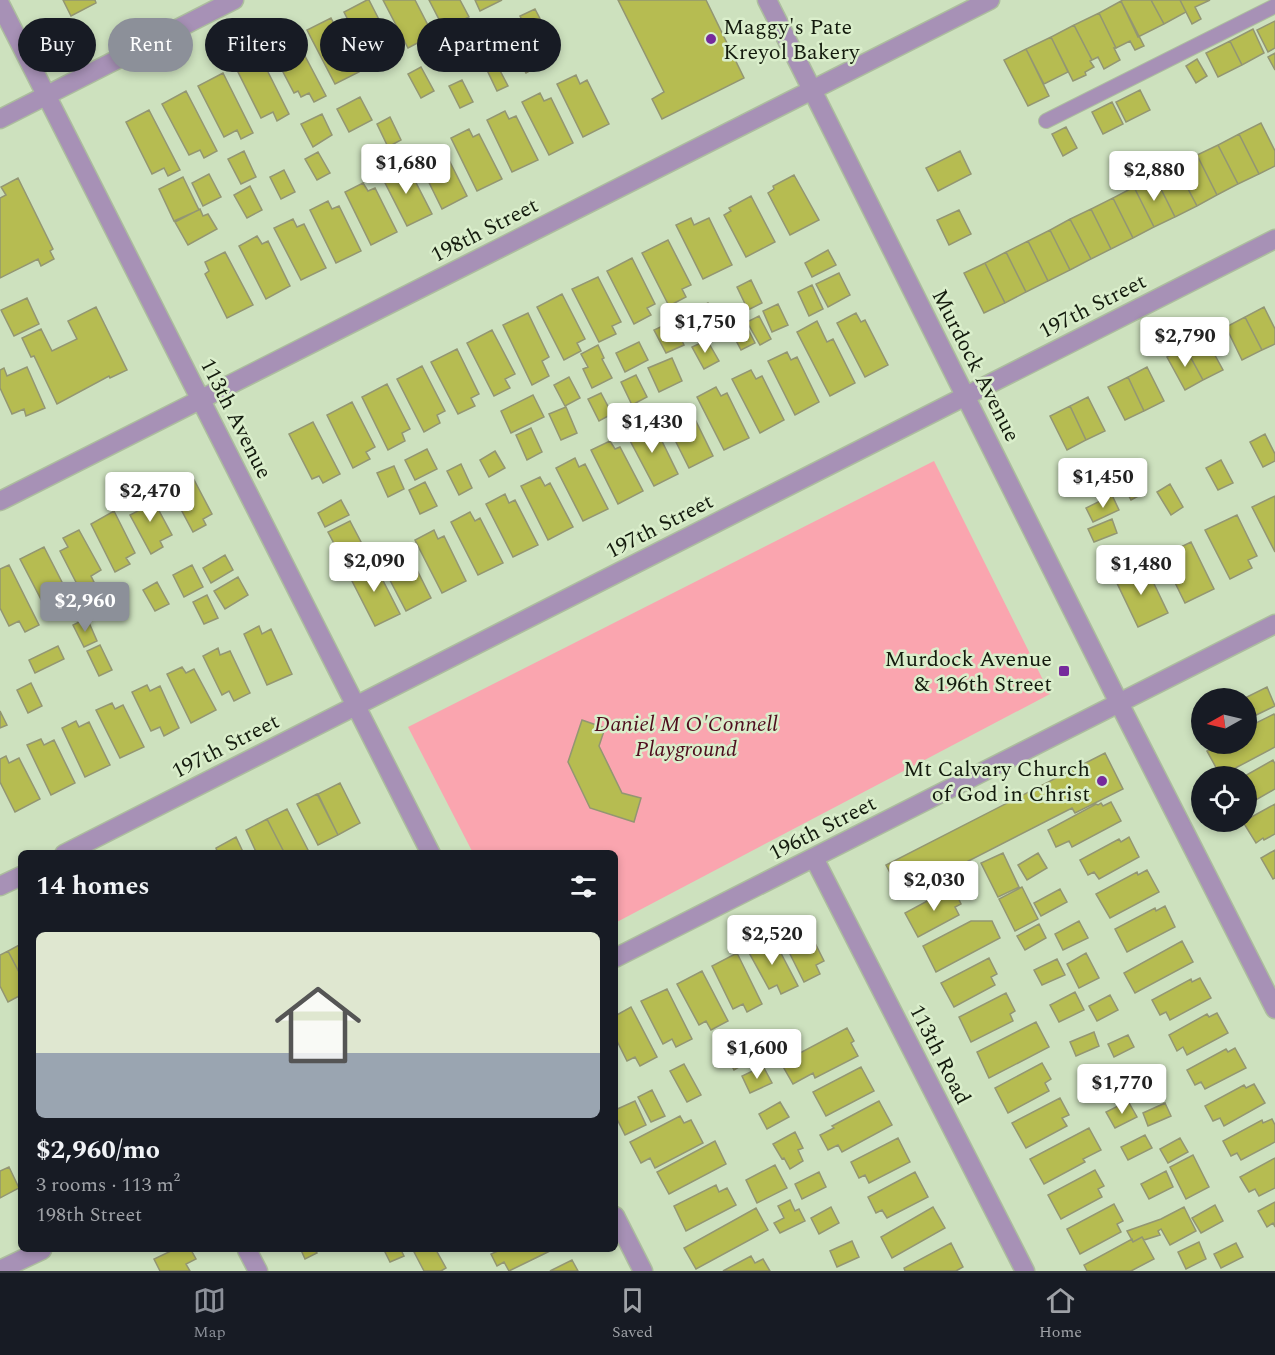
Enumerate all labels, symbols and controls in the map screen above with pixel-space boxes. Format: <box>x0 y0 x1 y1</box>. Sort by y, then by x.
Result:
place label: Maggy's Pate Kreyol Bakery <box>723 11 861 69</box>
chip: Buy <box>18 18 96 72</box>
chip: Rent <box>108 18 193 72</box>
chip: Filters <box>205 18 308 72</box>
chip: New <box>320 18 405 72</box>
chip: Apartment <box>417 18 561 72</box>
marker: Maggy's Pate Kreyol Bakery <box>704 32 718 46</box>
pin: $1,680 <box>357 144 455 195</box>
text: $1,680 <box>375 148 437 178</box>
pin: $2,880 <box>1105 151 1203 202</box>
text: $2,880 <box>1123 155 1185 185</box>
street label: 198th Street <box>425 189 544 272</box>
street label: 197th Street <box>1033 265 1152 348</box>
street label: Murdock Avenue <box>923 284 1028 448</box>
pin: $1,750 <box>656 303 754 354</box>
text: $1,750 <box>674 307 736 337</box>
pin: $2,790 <box>1136 317 1234 368</box>
text: $2,790 <box>1154 321 1216 351</box>
street label: 113th Avenue <box>191 353 280 485</box>
pin: $1,430 <box>603 403 701 454</box>
text: $1,430 <box>621 407 683 437</box>
pin: $1,450 <box>1054 458 1152 509</box>
text: $1,450 <box>1072 462 1134 492</box>
pin: $2,470 <box>101 472 199 523</box>
text: $2,470 <box>119 476 181 506</box>
street label: 197th Street <box>600 485 719 568</box>
pin: $2,090 <box>325 542 423 593</box>
pin: $1,480 <box>1092 545 1190 596</box>
text: $2,090 <box>343 546 405 576</box>
text: $1,480 <box>1110 549 1172 579</box>
pin: $2,960 <box>36 582 134 633</box>
text: $2,960 <box>54 586 116 616</box>
place label: Murdock Avenue & 196th Street <box>885 643 1052 701</box>
marker: Murdock Avenue & 196th Street <box>1057 664 1071 678</box>
north arrow <box>1191 688 1257 754</box>
map controls <box>1191 688 1257 832</box>
street label: 197th Street <box>166 705 285 788</box>
park label: Daniel M O'Connell Playground <box>594 708 778 766</box>
place label: Mt Calvary Church of God in Christ <box>903 753 1090 811</box>
button: locate <box>1191 766 1257 832</box>
marker: Mt Calvary Church of God in Christ <box>1095 774 1109 788</box>
street label: 196th Street <box>763 787 882 870</box>
pin: $2,030 <box>885 861 983 912</box>
text: $2,030 <box>903 865 965 895</box>
text: 14 homes <box>36 866 150 906</box>
icon: filters <box>567 870 600 903</box>
pin: $2,520 <box>723 915 821 966</box>
text: $2,520 <box>741 919 803 949</box>
icon: home <box>264 971 372 1079</box>
street label: 113th Road <box>900 999 979 1111</box>
pin: $1,600 <box>708 1029 806 1080</box>
text: $1,600 <box>726 1033 788 1063</box>
pin: $1,770 <box>1073 1064 1171 1115</box>
text: $1,770 <box>1091 1068 1153 1098</box>
text: $2,960/mo <box>36 1130 160 1170</box>
text: 3 rooms · 113 m² <box>36 1170 180 1200</box>
text: 198th Street <box>36 1200 142 1230</box>
tab: Map <box>193 1284 226 1344</box>
tab: Saved <box>612 1284 653 1344</box>
tab: Home <box>1039 1284 1082 1344</box>

